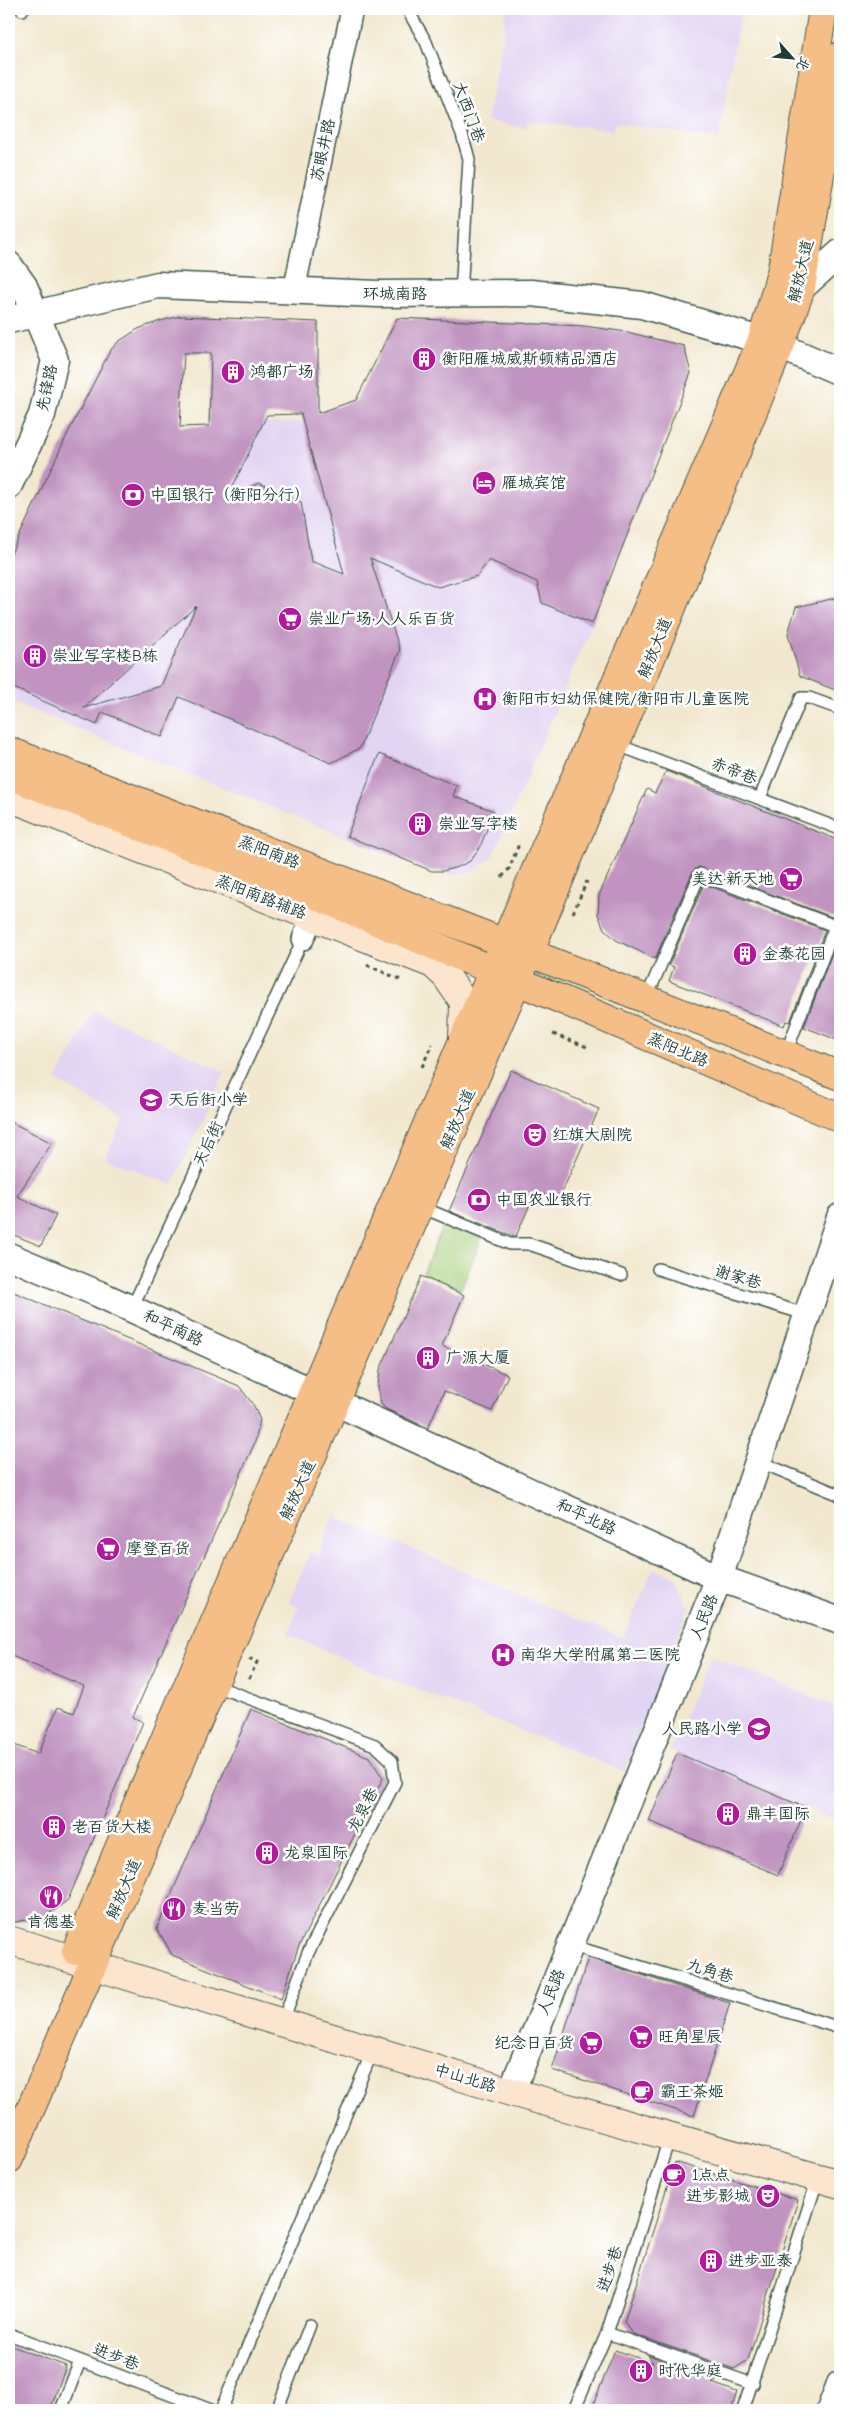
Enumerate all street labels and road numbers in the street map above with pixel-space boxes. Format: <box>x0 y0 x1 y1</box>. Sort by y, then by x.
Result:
street label: 大西门巷 <box>450 79 488 145</box>
street label: 苏眼井路 <box>308 117 338 183</box>
street label: 解放大道 <box>785 238 817 304</box>
street label: 环城南路 <box>363 285 427 303</box>
street label: 先锋路 <box>33 363 61 413</box>
street label: 解放大道 <box>635 615 675 681</box>
street label: 赤帝巷 <box>708 754 760 788</box>
street label: 蒸阳南路 <box>236 832 302 872</box>
street label: 蒸阳南路辅路 <box>213 871 309 923</box>
street label: 蒸阳北路 <box>645 1029 711 1071</box>
street label: 解放大道 <box>437 1086 479 1152</box>
street label: 天后街 <box>190 1118 226 1170</box>
street label: 谢家巷 <box>712 1261 764 1293</box>
street label: 和平南路 <box>140 1306 206 1350</box>
street label: 解放大道 <box>277 1457 319 1523</box>
street label: 和平北路 <box>553 1495 619 1539</box>
street label: 人民路 <box>687 1591 721 1643</box>
street label: 龙泉巷 <box>344 1785 382 1835</box>
street label: 解放大道 <box>103 1856 145 1922</box>
street label: 九角巷 <box>684 1955 736 1987</box>
street label: 人民路 <box>534 1966 568 2018</box>
street label: 中山北路 <box>432 2060 498 2096</box>
street label: 进步巷 <box>594 2243 626 2295</box>
street label: 进步巷 <box>90 2340 142 2374</box>

